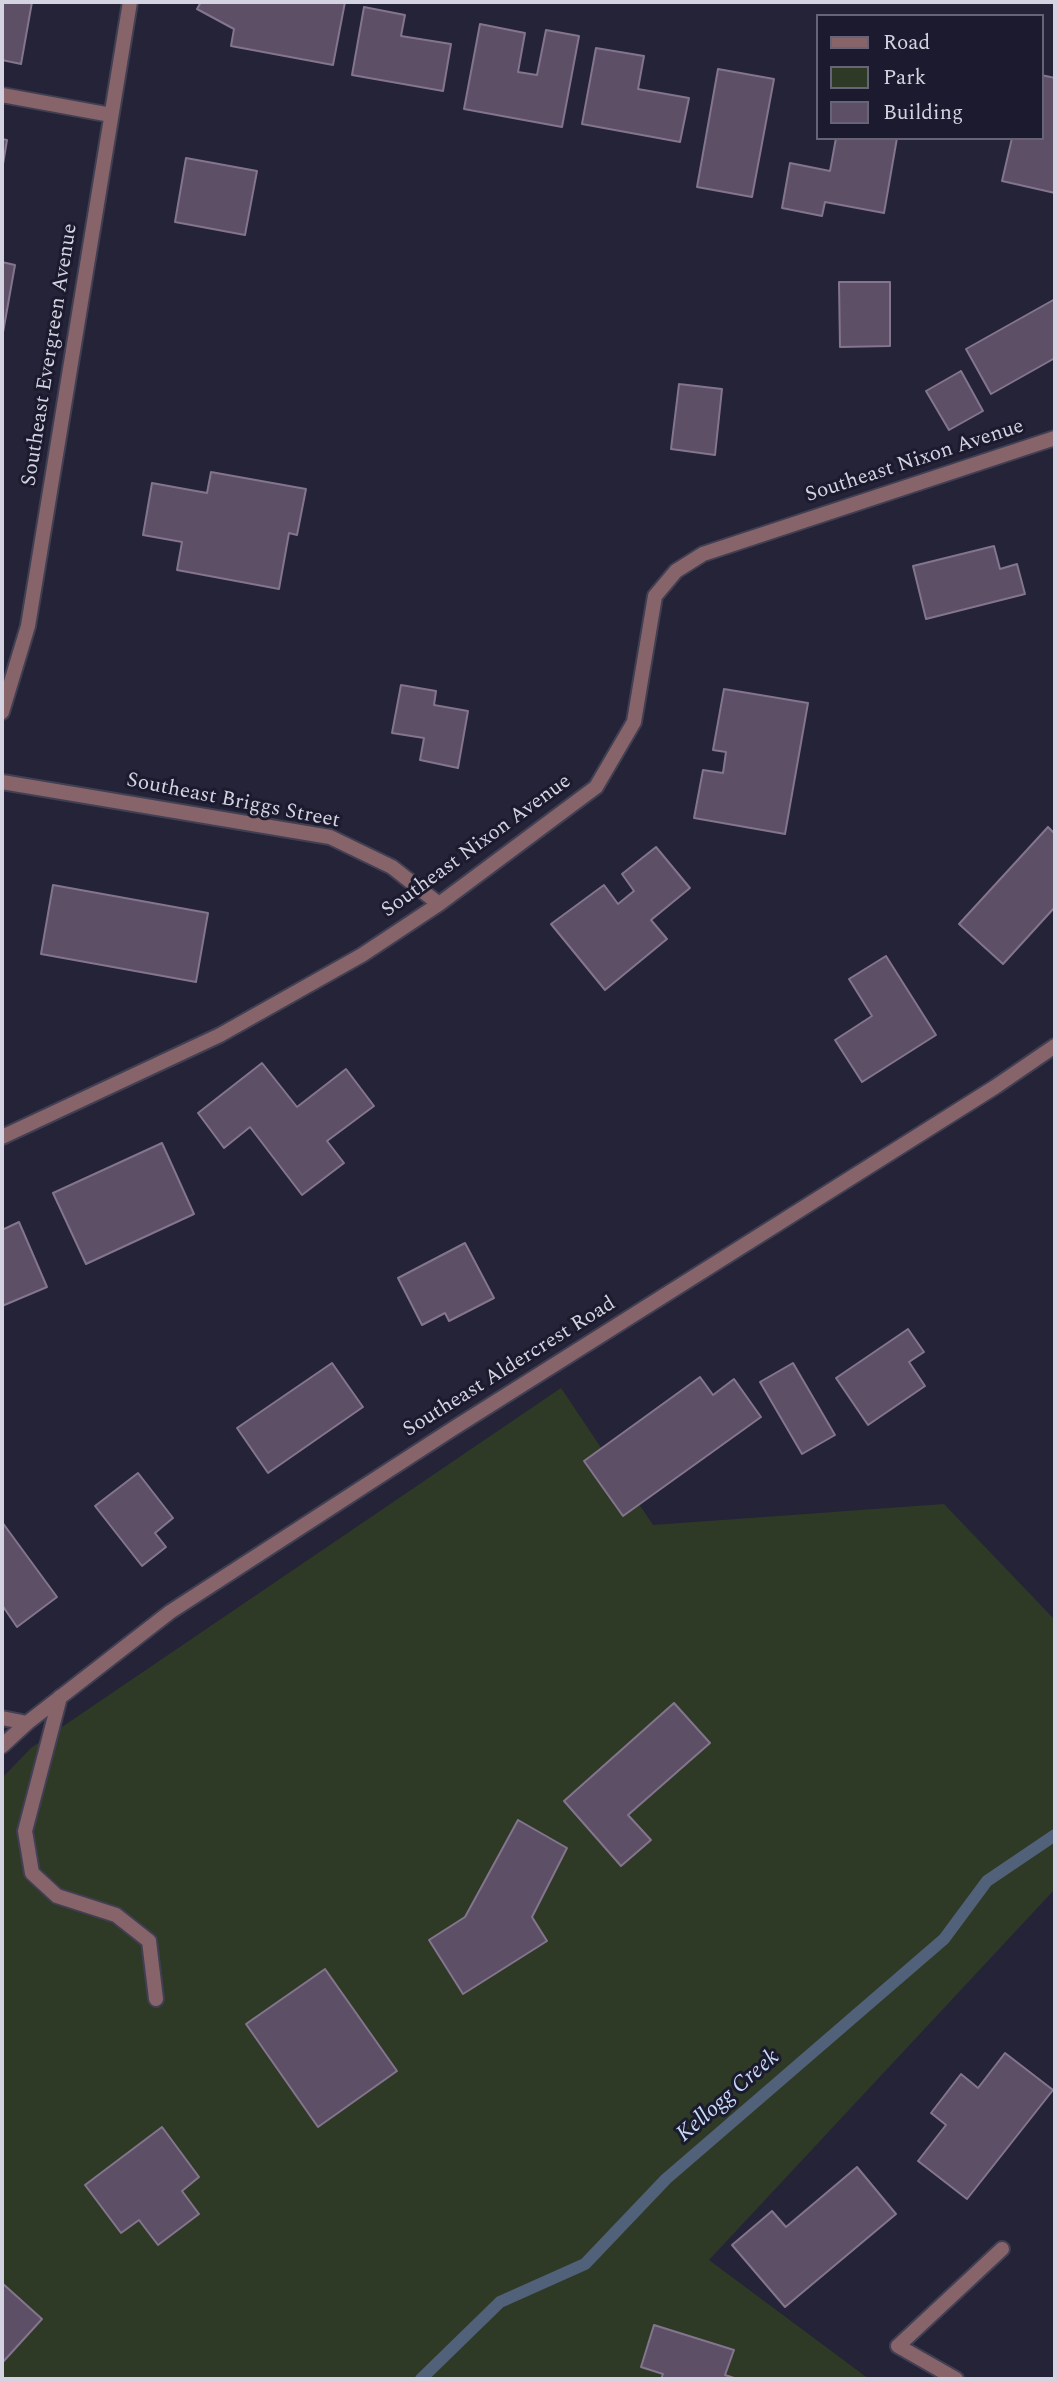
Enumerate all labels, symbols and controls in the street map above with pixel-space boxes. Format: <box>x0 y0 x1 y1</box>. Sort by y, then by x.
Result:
legend <box>816 14 1043 140</box>
text: Road <box>883 27 930 59</box>
text: Park <box>883 62 926 94</box>
text: Building <box>883 97 963 129</box>
street label: Southeast Evergreen Avenue <box>18 222 84 488</box>
street label: Southeast Nixon Avenue <box>803 415 1027 509</box>
street label: Southeast Briggs Street <box>124 769 342 835</box>
street label: Southeast Nixon Avenue <box>377 770 577 924</box>
street label: Southeast Aldercrest Road <box>399 1292 621 1444</box>
water label: Kellogg Creek <box>672 2045 786 2149</box>

